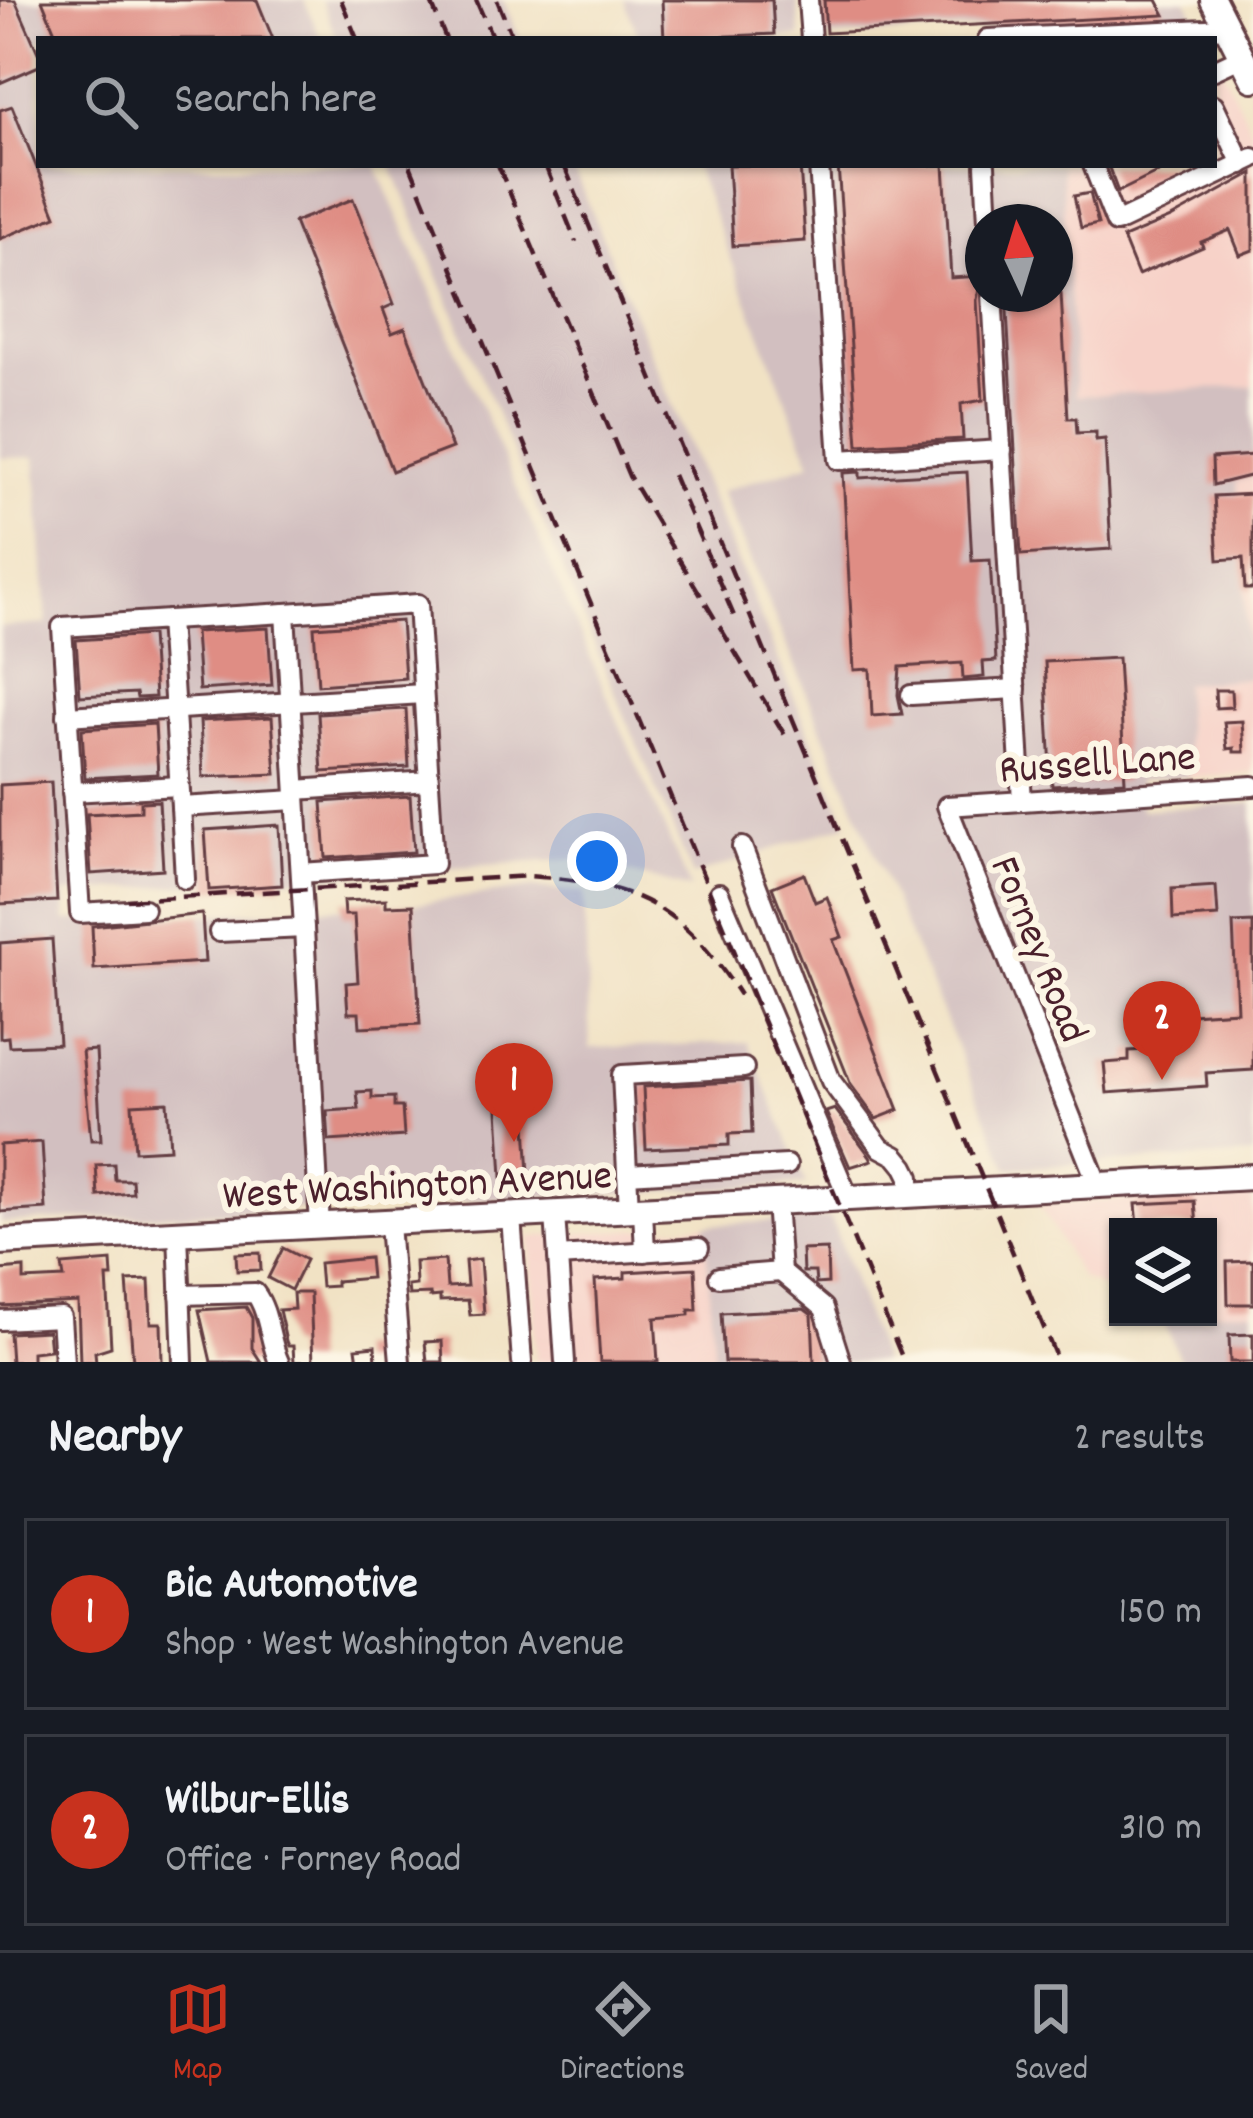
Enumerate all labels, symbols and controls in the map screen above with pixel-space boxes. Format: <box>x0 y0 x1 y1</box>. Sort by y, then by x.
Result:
search box <box>36 36 1217 168</box>
icon: search <box>78 69 144 135</box>
text: Search here <box>174 70 377 134</box>
north arrow <box>965 204 1073 312</box>
street label: Russell Lane <box>997 730 1198 804</box>
your location <box>567 831 627 891</box>
street label: Forney Road <box>971 848 1100 1053</box>
pin: 2 <box>1123 981 1201 1080</box>
pin: 1 <box>475 1043 553 1142</box>
street label: West Washington Avenue <box>221 1149 614 1229</box>
map controls <box>1109 1218 1217 1326</box>
button: layers <box>1109 1218 1217 1326</box>
text: Nearby <box>48 1404 181 1476</box>
text: 2 results <box>1074 1413 1205 1468</box>
text: Bic Automotive <box>165 1555 418 1619</box>
text: 1 <box>86 1587 94 1642</box>
text: 150 m <box>1118 1587 1202 1642</box>
text: Shop · West Washington Avenue <box>165 1619 624 1674</box>
text: Wilbur-Ellis <box>165 1771 350 1835</box>
text: 2 <box>81 1803 99 1858</box>
text: 310 m <box>1119 1803 1202 1858</box>
text: Office · Forney Road <box>165 1835 462 1890</box>
tab: Map <box>165 1976 231 2095</box>
tab: Directions <box>560 1976 685 2095</box>
tab: Saved <box>1015 1976 1088 2095</box>

